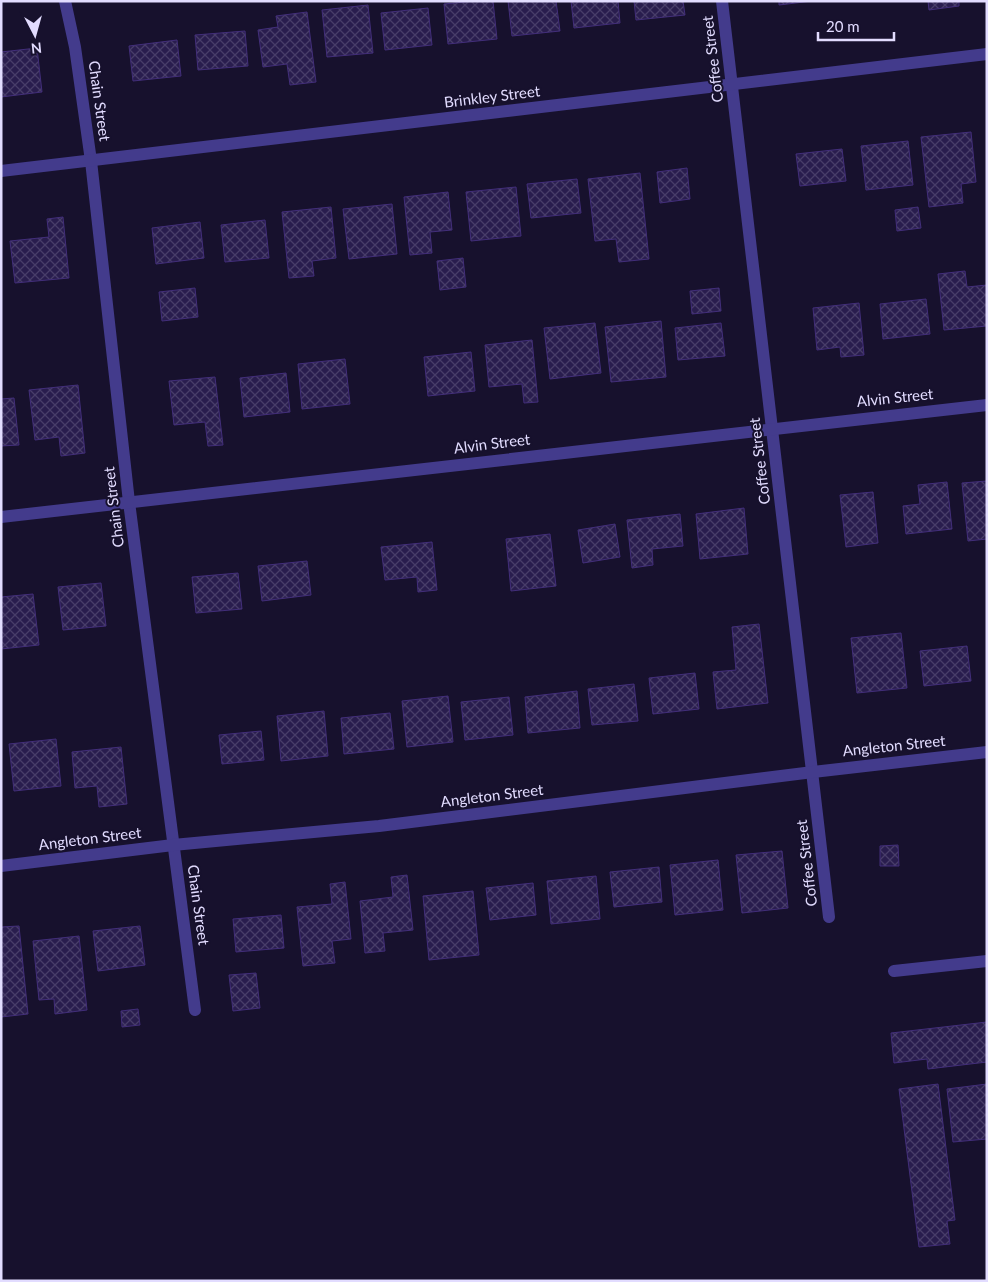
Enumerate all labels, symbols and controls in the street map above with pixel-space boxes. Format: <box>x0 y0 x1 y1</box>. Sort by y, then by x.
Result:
north arrow <box>10 10 60 60</box>
scale bar <box>818 10 894 42</box>
street label: Coffee Street <box>698 14 726 103</box>
text: 20 m <box>826 17 860 35</box>
text: N <box>30 39 43 57</box>
street label: Chain Street <box>85 59 115 143</box>
street label: Brinkley Street <box>443 81 542 111</box>
street label: Alvin Street <box>856 384 935 410</box>
street label: Coffee Street <box>745 416 773 505</box>
street label: Alvin Street <box>453 429 532 457</box>
street label: Chain Street <box>99 465 127 548</box>
street label: Angleton Street <box>842 731 947 759</box>
street label: Angleton Street <box>440 780 545 810</box>
street label: Coffee Street <box>792 818 820 907</box>
street label: Angleton Street <box>38 823 143 853</box>
street label: Chain Street <box>184 863 214 947</box>

